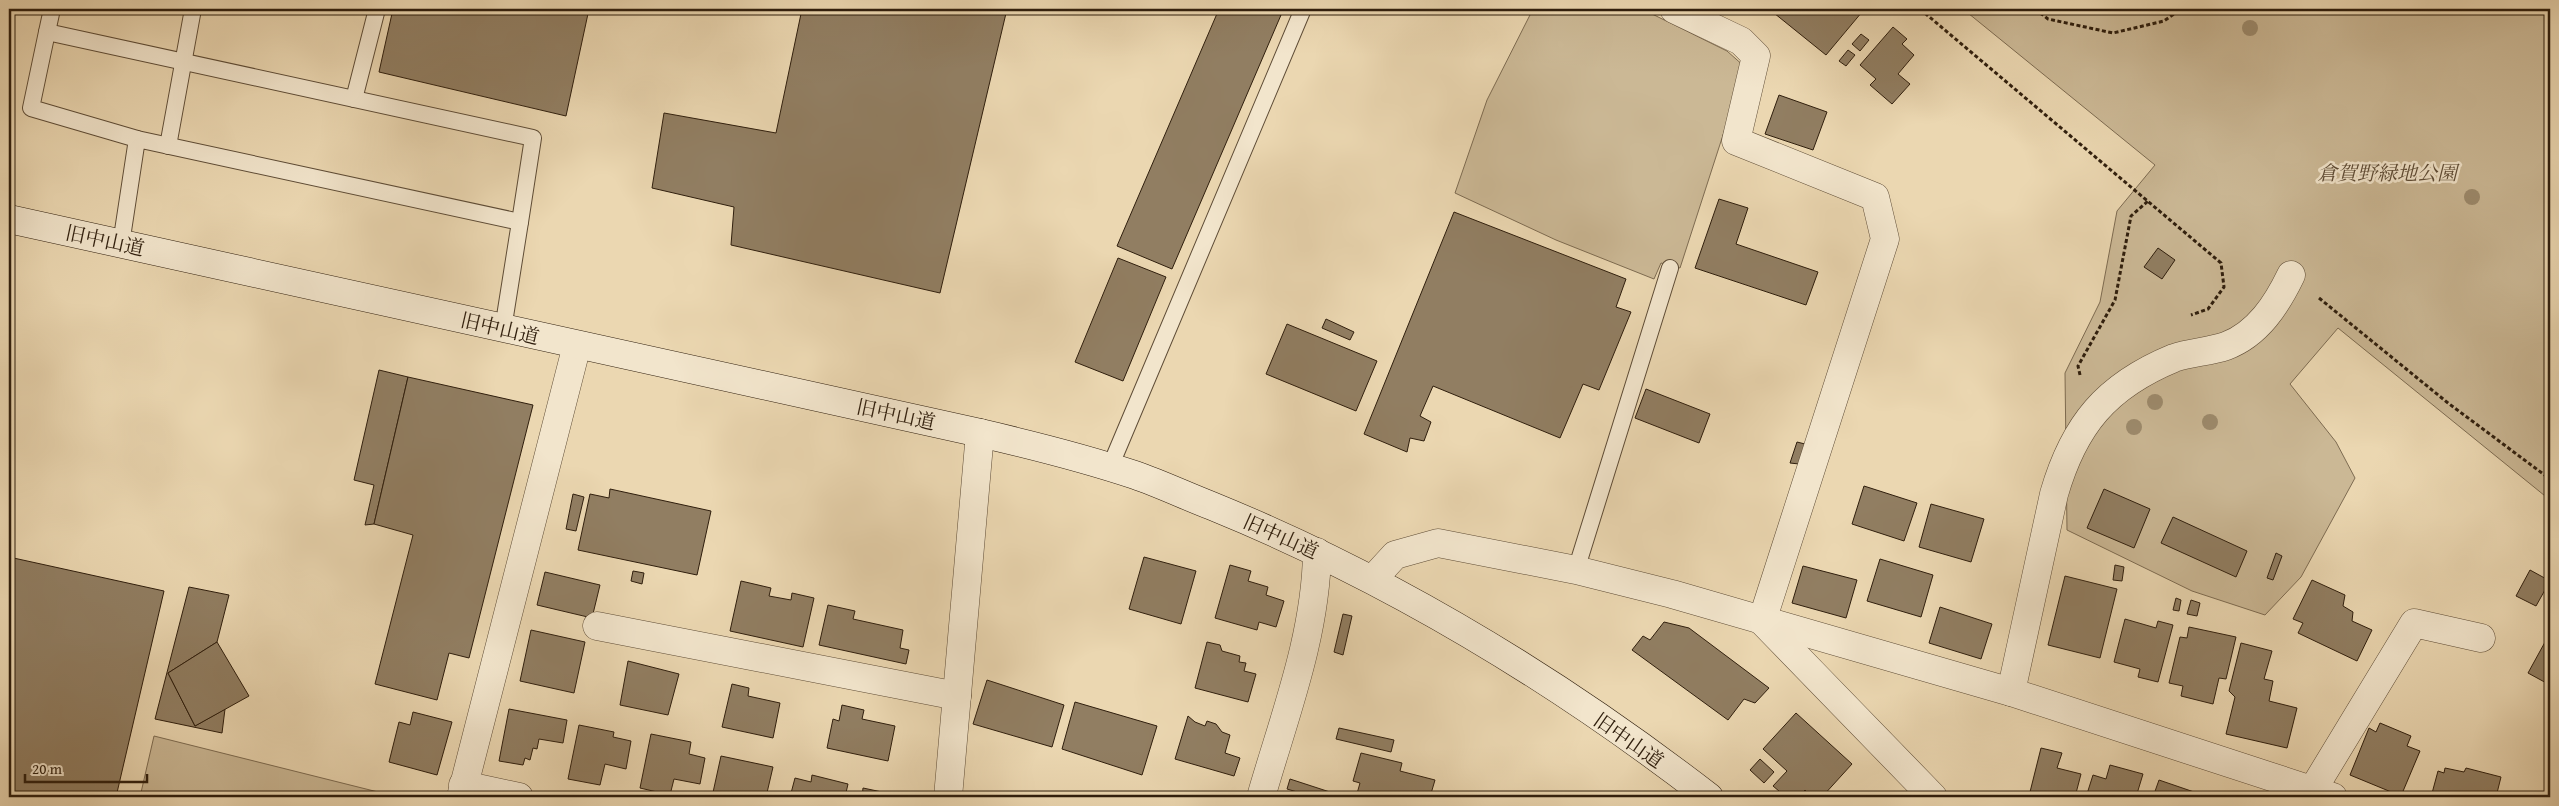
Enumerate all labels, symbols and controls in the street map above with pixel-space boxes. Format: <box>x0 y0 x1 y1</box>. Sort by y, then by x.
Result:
park label: 倉賀野緑地公園 <box>2317 158 2460 187</box>
street label: 旧中山道 <box>63 218 147 262</box>
street label: 旧中山道 <box>458 305 542 351</box>
street label: 旧中山道 <box>854 392 938 436</box>
street label: 旧中山道 <box>1239 506 1323 566</box>
street label: 旧中山道 <box>1588 705 1670 775</box>
scale bar <box>25 751 148 783</box>
text: 20 m <box>32 758 63 779</box>

